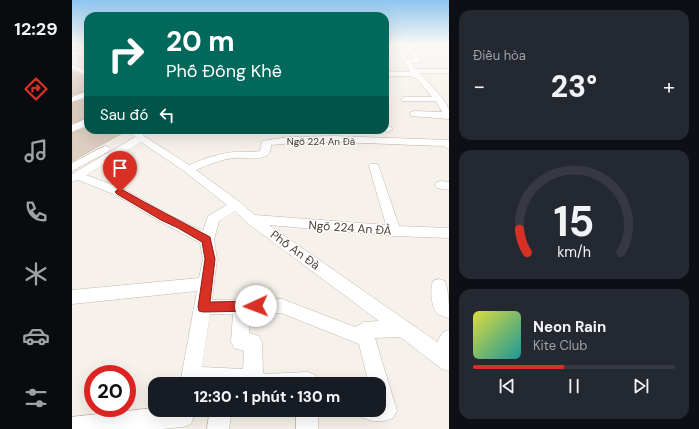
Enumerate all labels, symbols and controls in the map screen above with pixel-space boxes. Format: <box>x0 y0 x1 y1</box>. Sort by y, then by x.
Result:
text: 12:29 <box>14 17 58 41</box>
text: 20 m <box>166 23 235 60</box>
icon: right <box>100 28 152 80</box>
text: Điều hòa <box>473 47 526 64</box>
text: Phố Đông Khê <box>166 59 282 83</box>
text: 23° <box>551 67 597 106</box>
text: − <box>473 72 485 101</box>
text: + <box>663 72 675 101</box>
icon: directions <box>22 75 50 103</box>
icon: left <box>156 104 178 126</box>
text: Sau đó <box>100 105 148 125</box>
street label: Ngõ 224 An Đà <box>287 135 355 148</box>
icon: music <box>22 137 50 165</box>
pin <box>103 151 137 192</box>
icon: arrive <box>109 157 131 179</box>
text: 15 <box>553 194 595 248</box>
icon: phone <box>22 198 50 226</box>
street label: Ngõ 224 An ĐÀ <box>308 217 392 239</box>
street label: Phố An Đà <box>267 227 323 273</box>
text: km/h <box>557 242 591 260</box>
icon: climate <box>22 260 50 288</box>
position arrow <box>235 285 277 327</box>
text: Neon Rain <box>533 317 606 337</box>
icon: car <box>22 322 50 350</box>
text: Kite Club <box>533 337 587 354</box>
speed limit sign: 20 <box>84 365 136 417</box>
icon: previous <box>496 375 518 397</box>
icon: pause <box>563 375 585 397</box>
icon: next <box>630 375 652 397</box>
icon: filters <box>22 384 50 412</box>
text: 12:30 · 1 phút · 130 m <box>194 387 340 407</box>

